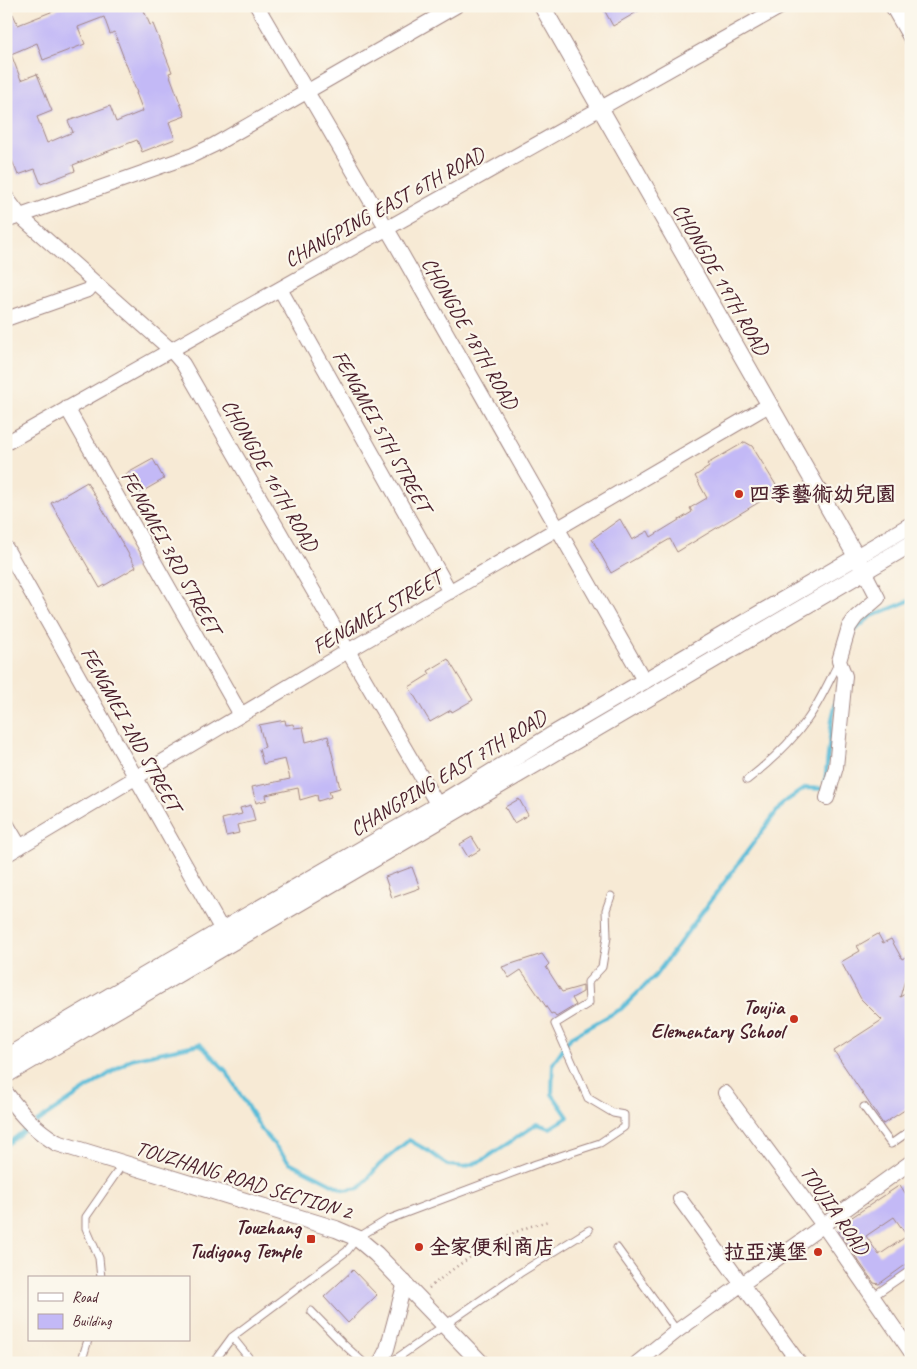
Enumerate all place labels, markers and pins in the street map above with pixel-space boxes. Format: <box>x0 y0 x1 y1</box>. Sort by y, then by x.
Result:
place label: 四季藝術幼兒園 <box>749 481 896 507</box>
marker: 四季藝術幼兒園 <box>733 488 745 500</box>
place label: Toujia Elementary School <box>651 994 788 1044</box>
marker: Toujia Elementary School <box>788 1013 800 1025</box>
place label: Touzhang Tudigong Temple <box>189 1214 303 1264</box>
marker: Touzhang Tudigong Temple <box>305 1233 317 1245</box>
place label: 全家便利商店 <box>429 1234 555 1260</box>
place label: 拉亞漢堡 <box>724 1239 808 1265</box>
marker: 全家便利商店 <box>413 1241 425 1253</box>
marker: 拉亞漢堡 <box>812 1246 824 1258</box>

